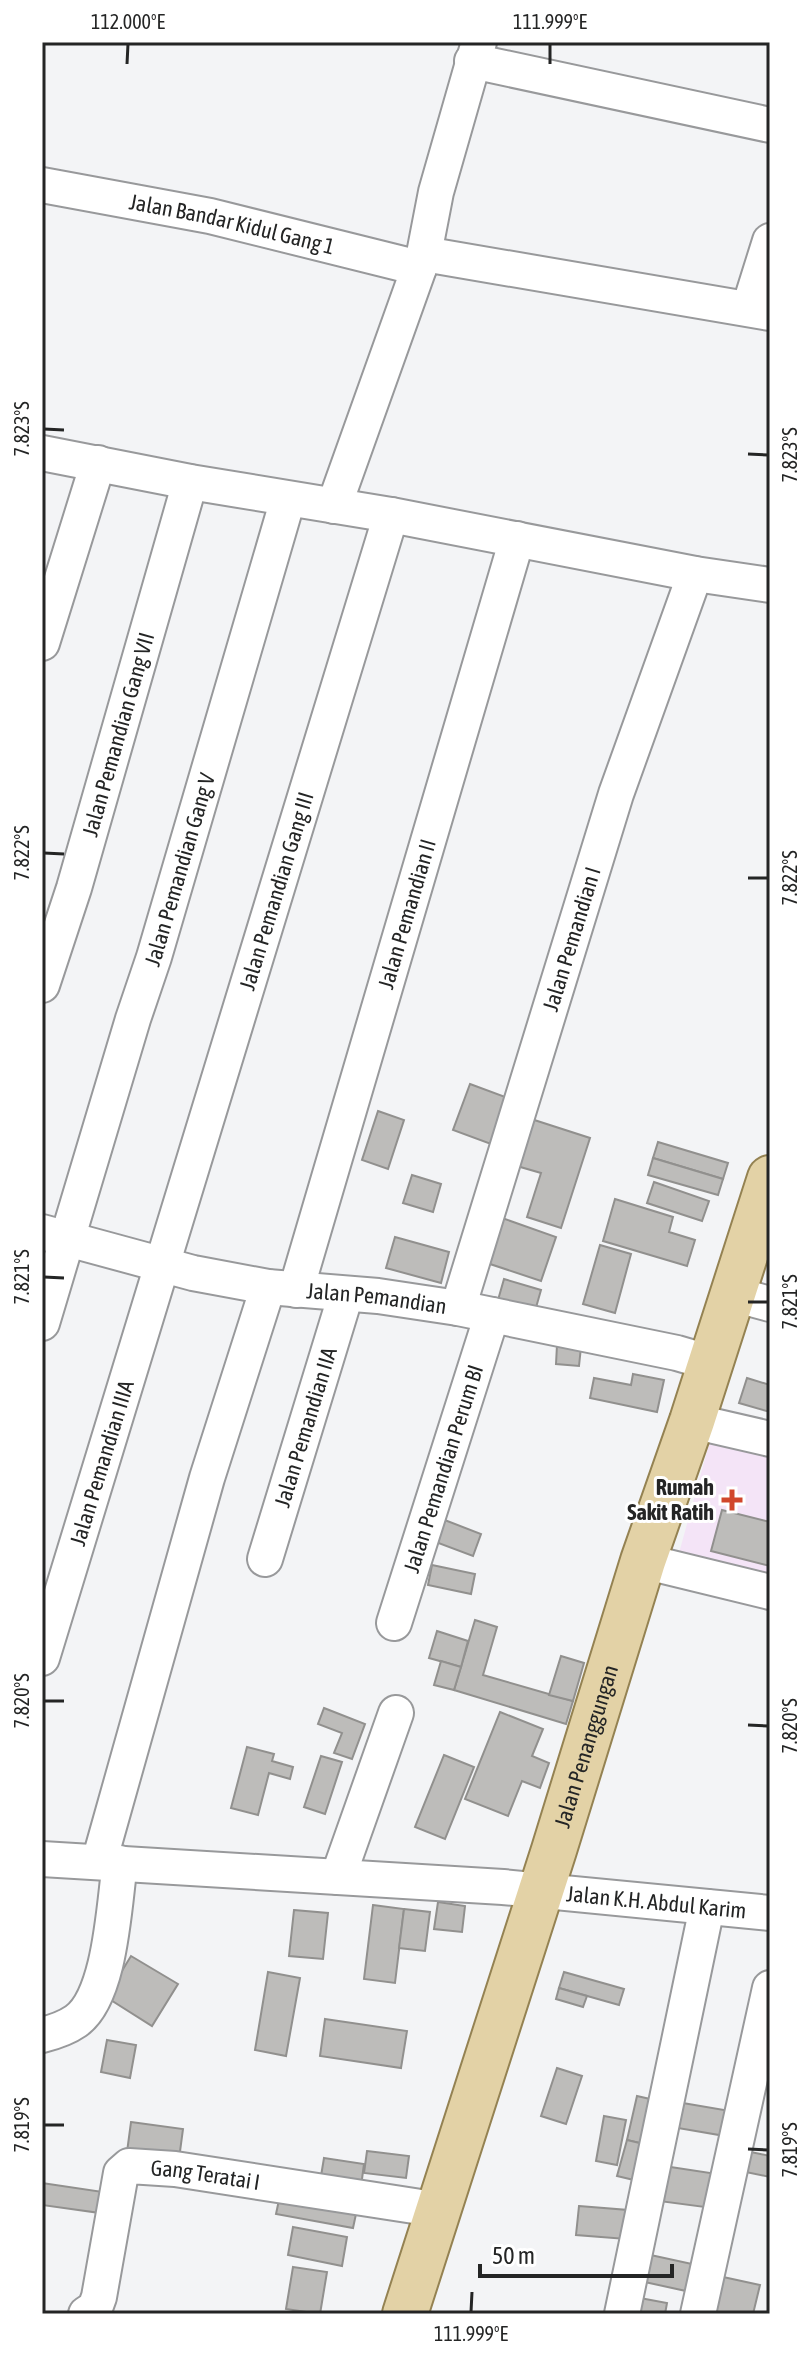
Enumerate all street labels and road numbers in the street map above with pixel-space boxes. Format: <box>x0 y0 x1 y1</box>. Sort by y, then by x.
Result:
street label: Jalan Bandar Kidul Gang 1 <box>127 188 337 260</box>
street label: Jalan Pemandian Gang VII <box>76 629 159 839</box>
street label: Jalan Pemandian Gang V <box>139 770 220 969</box>
street label: Jalan Pemandian Gang III <box>234 789 319 993</box>
street label: Jalan Pemandian II <box>372 836 441 992</box>
street label: Jalan Pemandian I <box>537 864 606 1014</box>
street label: Jalan Pemandian <box>306 1277 448 1319</box>
street label: Jalan Pemandian IIA <box>269 1344 342 1510</box>
street label: Jalan Pemandian Perum BI <box>398 1362 488 1576</box>
street label: Jalan Pemandian IIIA <box>64 1377 139 1549</box>
street label: Jalan Penanggungan <box>549 1662 623 1831</box>
street label: Jalan K.H. Abdul Karim <box>565 1880 748 1924</box>
street label: Gang Teratai I <box>150 2154 262 2195</box>

